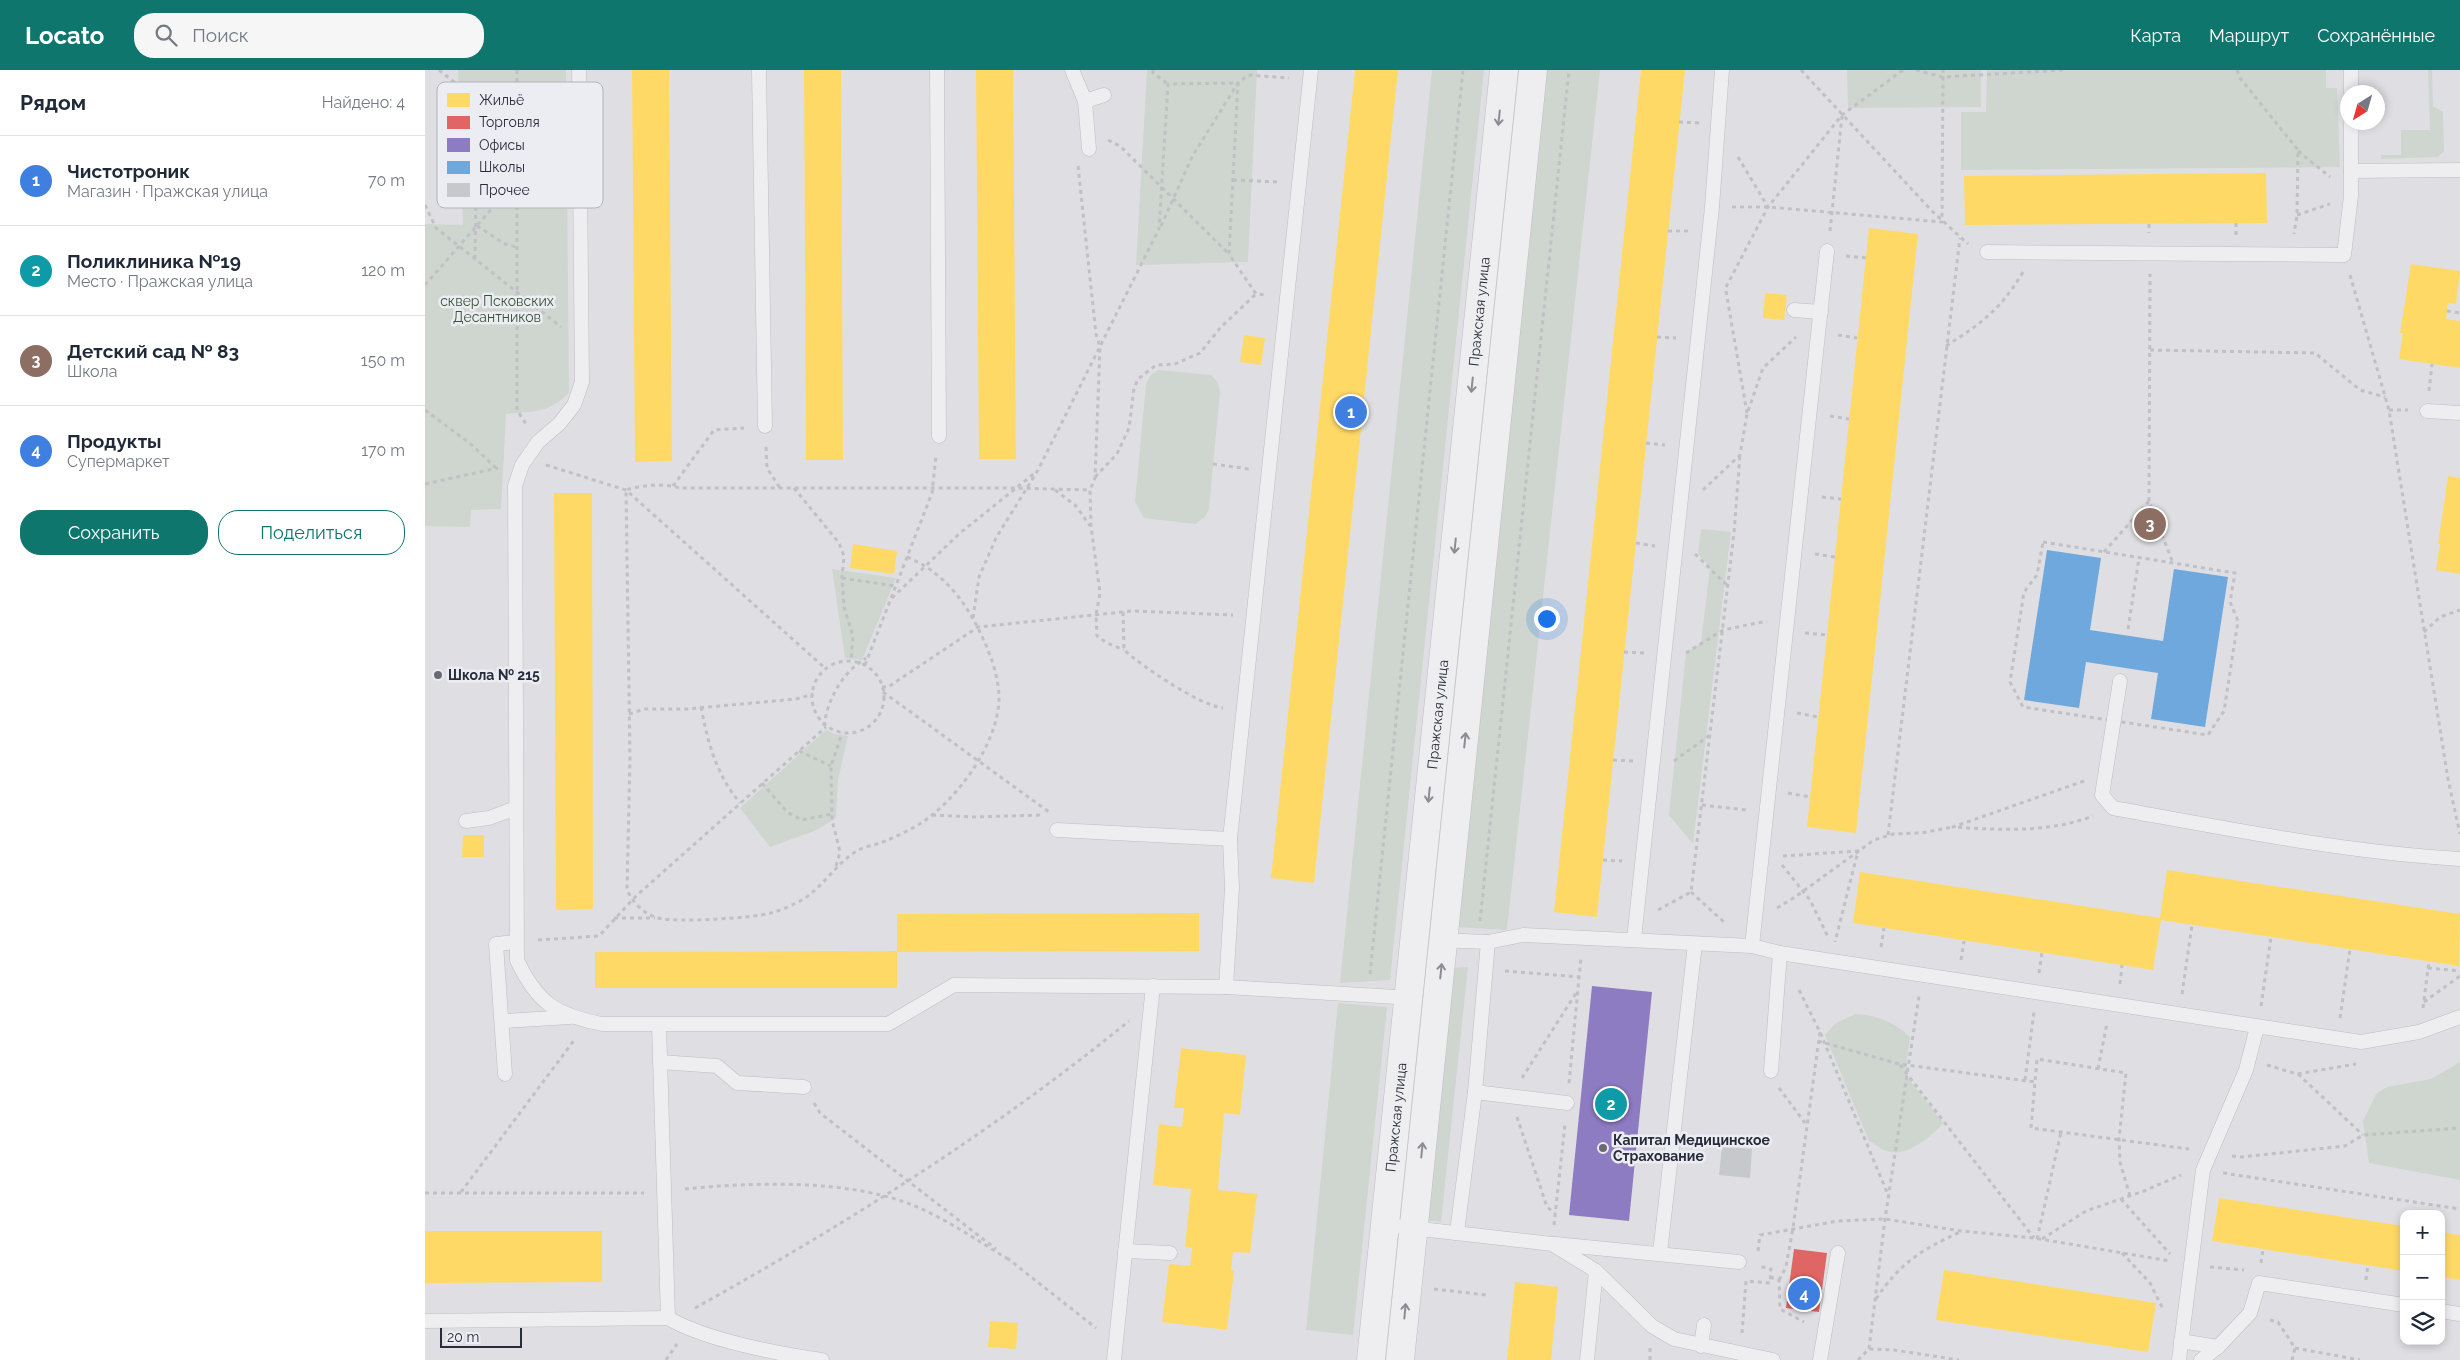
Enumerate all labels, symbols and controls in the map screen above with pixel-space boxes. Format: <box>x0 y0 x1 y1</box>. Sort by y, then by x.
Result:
search box <box>134 13 484 58</box>
text: Locato <box>25 21 104 50</box>
icon: search <box>152 21 180 49</box>
text: Поиск <box>192 24 249 46</box>
text: Карта <box>2130 25 2181 46</box>
text: Маршрут <box>2209 25 2289 46</box>
text: Сохранённые <box>2317 25 2435 46</box>
legend <box>437 82 603 208</box>
north arrow <box>2340 85 2385 130</box>
text: Рядом <box>20 90 86 115</box>
text: Жильё <box>479 92 524 108</box>
text: Найдено: 4 <box>322 93 405 112</box>
one-way arrow <box>1494 110 1504 126</box>
text: Торговля <box>479 114 540 130</box>
text: Офисы <box>479 137 525 153</box>
text: Школы <box>479 159 525 175</box>
text: Чистотроник <box>67 160 190 182</box>
text: 1 <box>32 171 40 190</box>
text: 70 m <box>368 171 405 190</box>
text: Магазин · Пражская улица <box>67 182 268 201</box>
text: Прочее <box>479 182 530 198</box>
text: Поликлиника №19 <box>67 250 241 272</box>
street label: Пражская улица <box>1465 256 1493 367</box>
text: 2 <box>31 261 41 280</box>
text: 120 m <box>361 261 405 280</box>
text: Место · Пражская улица <box>67 272 253 291</box>
park label: сквер Псковских Десантников <box>440 293 554 325</box>
text: Детский сад № 83 <box>67 340 239 362</box>
text: 3 <box>32 351 40 370</box>
text: 150 m <box>361 351 405 370</box>
text: Школа <box>67 362 117 381</box>
one-way arrow <box>1467 376 1477 392</box>
pin: 1 <box>1335 393 1367 431</box>
text: Продукты <box>67 430 162 452</box>
text: 4 <box>31 441 41 460</box>
text: 170 m <box>361 441 405 460</box>
text: Супермаркет <box>67 452 170 471</box>
pin: 3 <box>2134 505 2166 543</box>
button: Сохранить <box>20 510 208 555</box>
button: Поделиться <box>218 510 405 555</box>
one-way arrow <box>1450 538 1460 554</box>
your location <box>1534 606 1560 632</box>
street label: Пражская улица <box>1424 659 1451 770</box>
place label: Школа № 215 <box>448 667 540 683</box>
marker: Школа № 215 <box>432 669 444 681</box>
one-way arrow <box>1460 732 1470 748</box>
one-way arrow <box>1425 787 1434 803</box>
one-way arrow <box>1437 963 1446 979</box>
street label: Пражская улица <box>1382 1062 1410 1173</box>
pin: 2 <box>1595 1085 1627 1123</box>
place label: Капитал Медицинское Страхование <box>1613 1132 1771 1164</box>
one-way arrow <box>1417 1142 1427 1158</box>
marker: Капитал Медицинское Страхование <box>1597 1142 1609 1154</box>
map controls <box>2400 1210 2445 1345</box>
button: + <box>2400 1210 2445 1255</box>
button: − <box>2400 1255 2445 1300</box>
pin: 4 <box>1788 1275 1820 1313</box>
button: layers <box>2400 1300 2445 1345</box>
one-way arrow <box>1400 1304 1410 1320</box>
scale bar <box>440 1325 523 1348</box>
text: 20 m <box>447 1329 479 1345</box>

